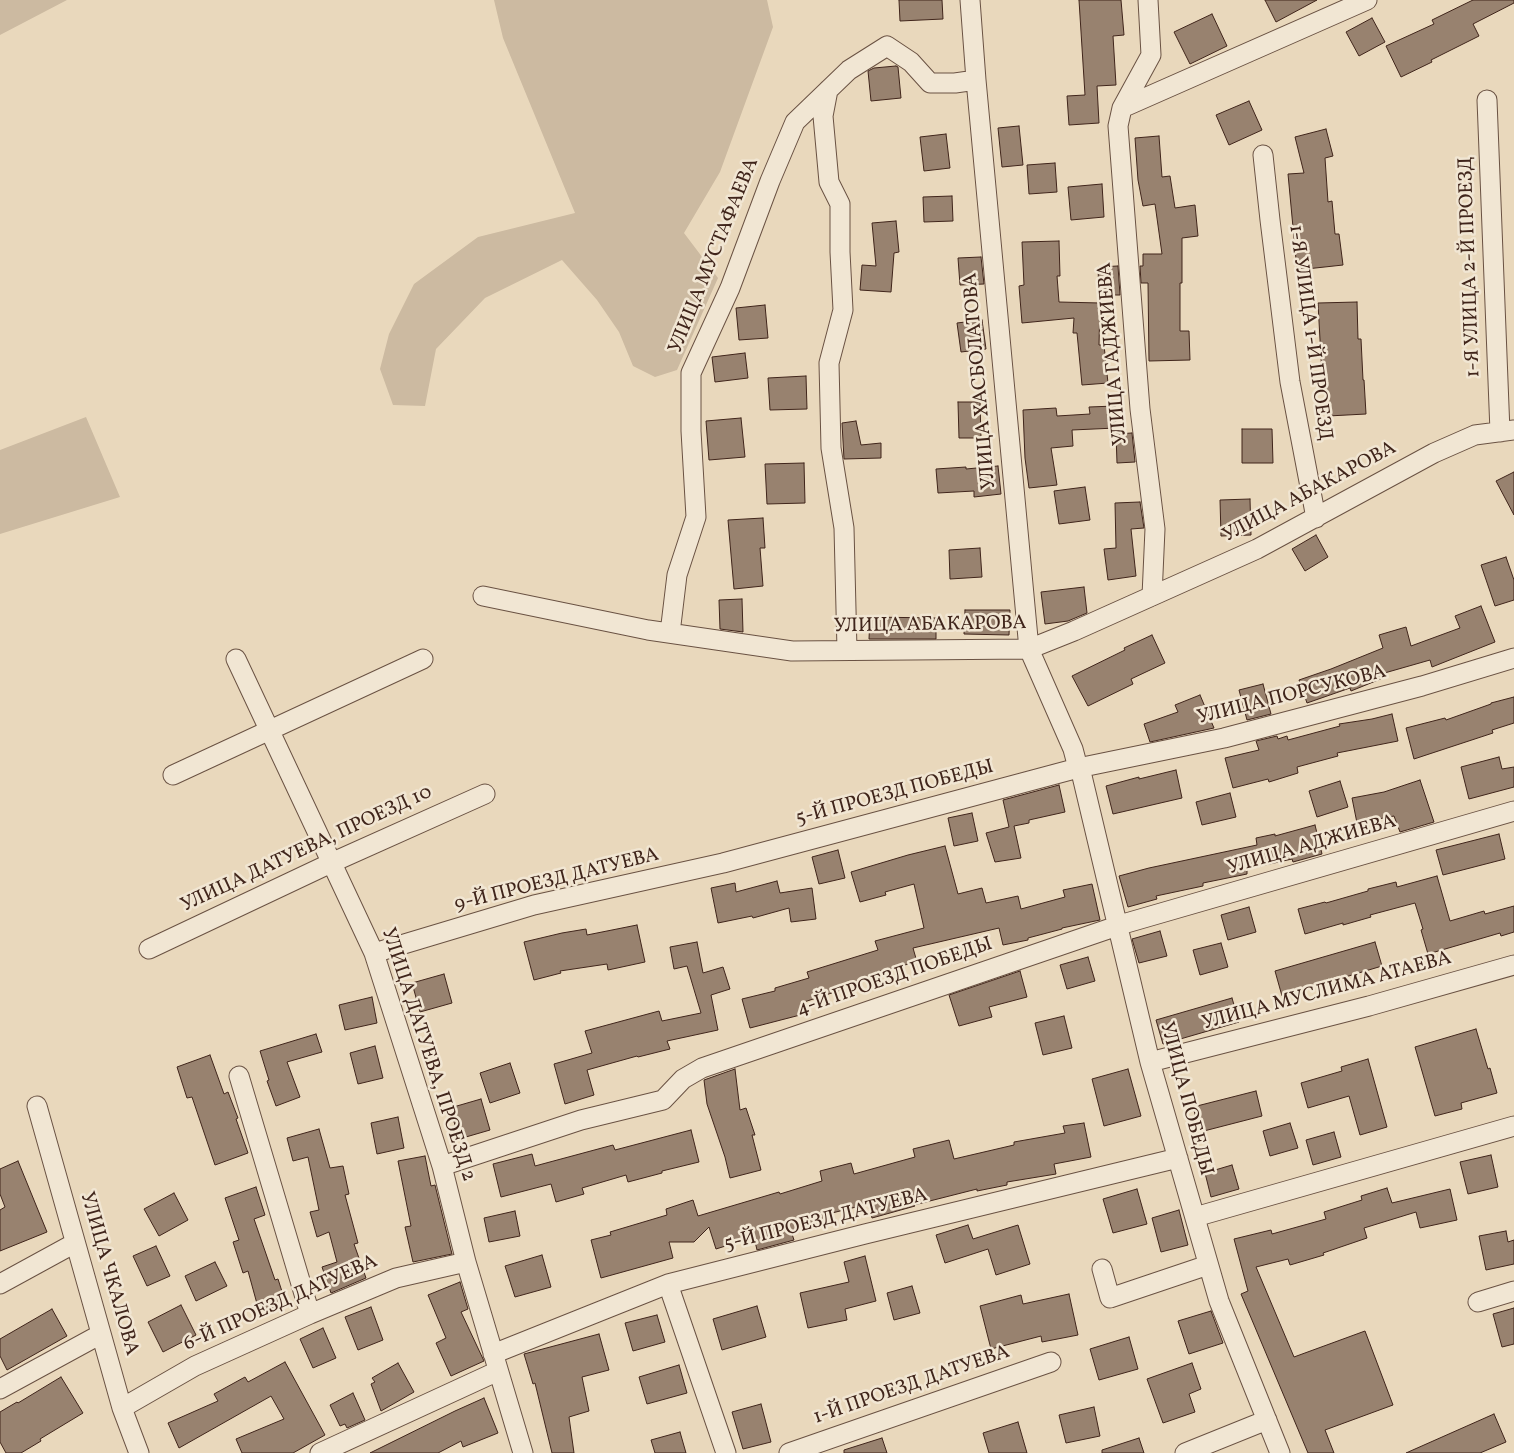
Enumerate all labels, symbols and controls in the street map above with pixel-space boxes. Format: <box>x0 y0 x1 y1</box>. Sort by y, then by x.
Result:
street label: УЛИЦА МУСТАФАЕВА <box>665 155 765 357</box>
street label: 1-Я УЛИЦА 2-Й ПРОЕЗД <box>1455 156 1487 378</box>
street label: 1-Я УЛИЦА 1-Й ПРОЕЗД <box>1282 223 1336 443</box>
street label: УЛИЦА ГАДЖИЕВА <box>1094 261 1134 447</box>
street label: УЛИЦА ХАСБОЛАТОВА <box>960 271 1002 491</box>
street label: УЛИЦА АБАКАРОВА <box>1219 437 1401 549</box>
street label: УЛИЦА АБАКАРОВА <box>833 612 1027 640</box>
street label: УЛИЦА ПОРСУКОВА <box>1195 661 1389 731</box>
street label: 5-Й ПРОЕЗД ПОБЕДЫ <box>793 756 997 832</box>
street label: УЛИЦА ДАТУЕВА, ПРОЕЗД 10 <box>178 781 436 919</box>
street label: УЛИЦА АДЖИЕВА <box>1225 810 1399 882</box>
street label: 9-Й ПРОЕЗД ДАТУЕВА <box>452 844 662 918</box>
street label: УЛИЦА ДАТУЕВА, ПРОЕЗД 2 <box>375 925 479 1185</box>
street label: 4-Й ПРОЕЗД ПОБЕДЫ <box>794 933 996 1023</box>
street label: УЛИЦА МУСЛИМА АТАЕВА <box>1200 947 1454 1037</box>
street label: УЛИЦА ПОБЕДЫ <box>1153 1019 1217 1179</box>
street label: 5-Й ПРОЕЗД ДАТУЕВА <box>722 1184 930 1258</box>
street label: УЛИЦА ЧКАЛОВА <box>73 1190 143 1358</box>
street label: 6-Й ПРОЕЗД ДАТУЕВА <box>180 1250 382 1358</box>
street label: 1-Й ПРОЕЗД ДАТУЕВА <box>811 1341 1013 1431</box>

